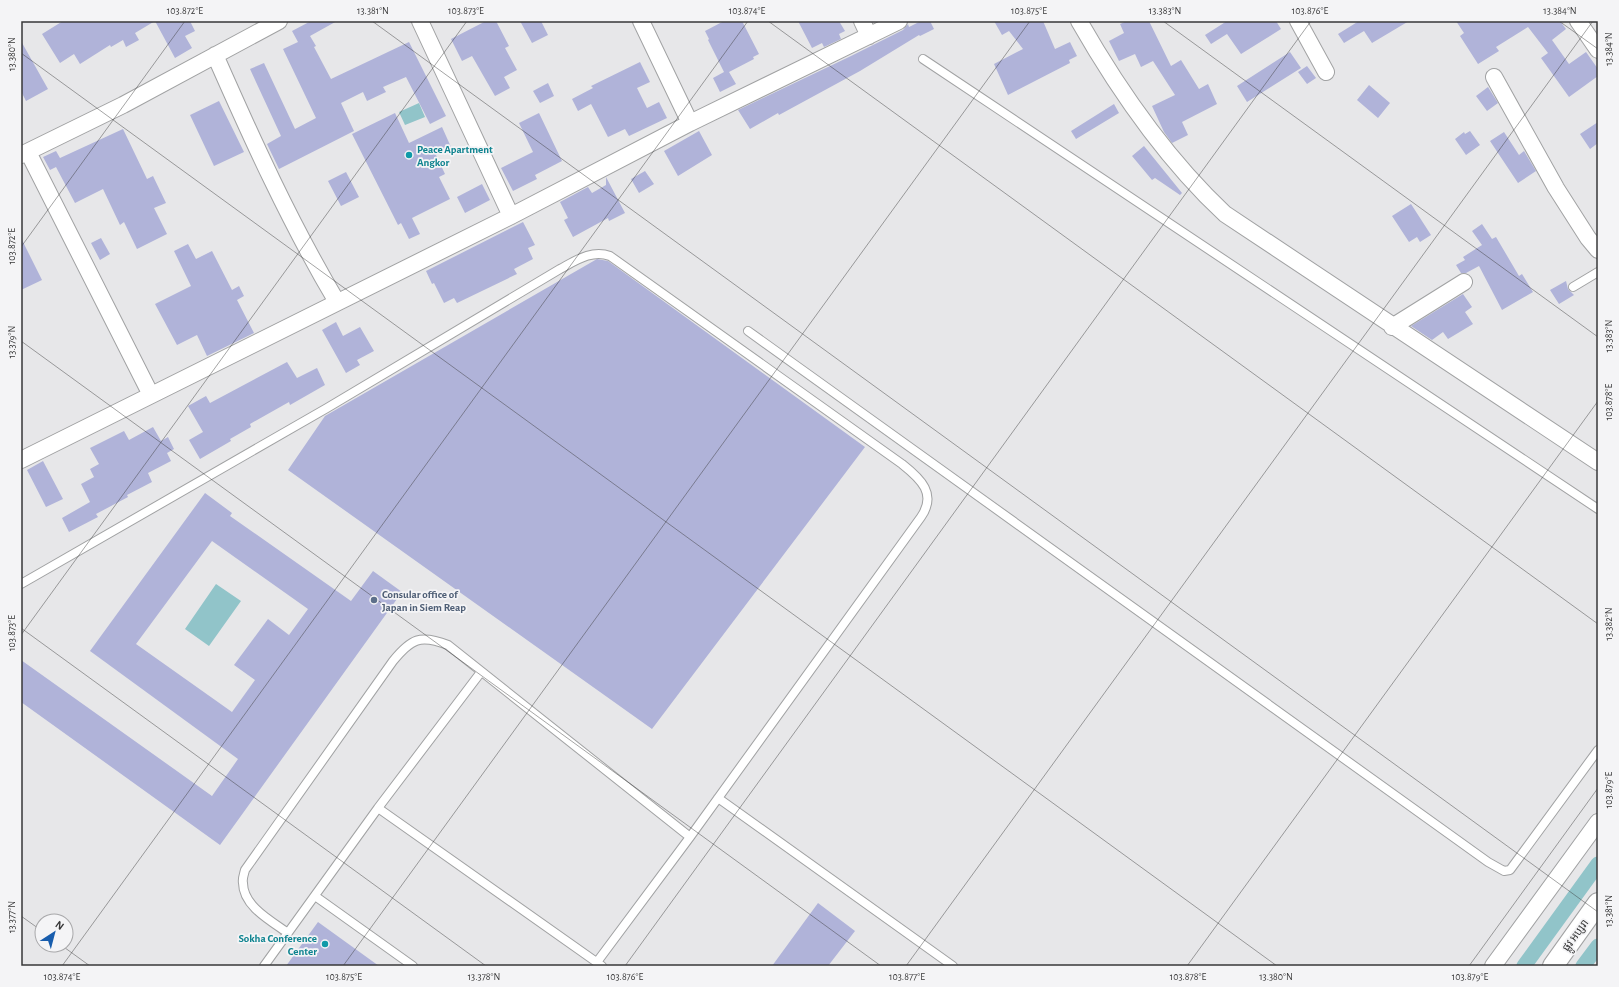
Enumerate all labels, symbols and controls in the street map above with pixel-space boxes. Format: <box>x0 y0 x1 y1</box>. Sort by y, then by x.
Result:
text: 103.872°E <box>167 6 203 16</box>
text: 13.381°N <box>357 6 389 16</box>
text: 103.873°E <box>448 6 484 16</box>
text: 103.874°E <box>729 6 765 16</box>
text: 103.875°E <box>1011 6 1047 16</box>
text: 13.383°N <box>1149 6 1181 16</box>
text: 103.876°E <box>1292 6 1328 16</box>
text: 13.384°N <box>1543 6 1577 16</box>
text: 13.384°N <box>1604 32 1614 66</box>
text: 13.380°N <box>7 37 17 71</box>
place label: Peace Apartment Angkor <box>417 144 493 168</box>
marker: Peace Apartment Angkor <box>404 150 414 160</box>
text: 103.872°E <box>7 228 17 264</box>
text: 13.383°N <box>1604 320 1614 352</box>
text: 13.379°N <box>7 326 17 358</box>
text: 103.878°E <box>1604 384 1614 420</box>
place label: Consular office of Japan in Siem Reap <box>382 589 466 613</box>
marker: Consular office of Japan in Siem Reap <box>369 595 379 605</box>
text: 13.382°N <box>1604 607 1614 641</box>
text: 103.873°E <box>7 615 17 651</box>
text: 103.879°E <box>1604 772 1614 808</box>
text: 13.381°N <box>1604 895 1614 927</box>
text: 13.377°N <box>7 901 17 933</box>
north arrow <box>34 913 74 953</box>
street label: ផ្លូវ អប្សរា <box>1560 917 1594 956</box>
text: N <box>53 919 66 932</box>
place label: Sokha Conference Center <box>238 933 317 957</box>
marker: Sokha Conference Center <box>320 939 330 949</box>
text: 103.874°E <box>44 972 80 982</box>
text: 103.875°E <box>326 972 362 982</box>
text: 13.378°N <box>468 972 500 982</box>
text: 103.876°E <box>607 972 643 982</box>
text: 103.877°E <box>889 972 925 982</box>
text: 103.878°E <box>1170 972 1206 982</box>
text: 13.380°N <box>1259 972 1293 982</box>
text: 103.879°E <box>1452 972 1488 982</box>

